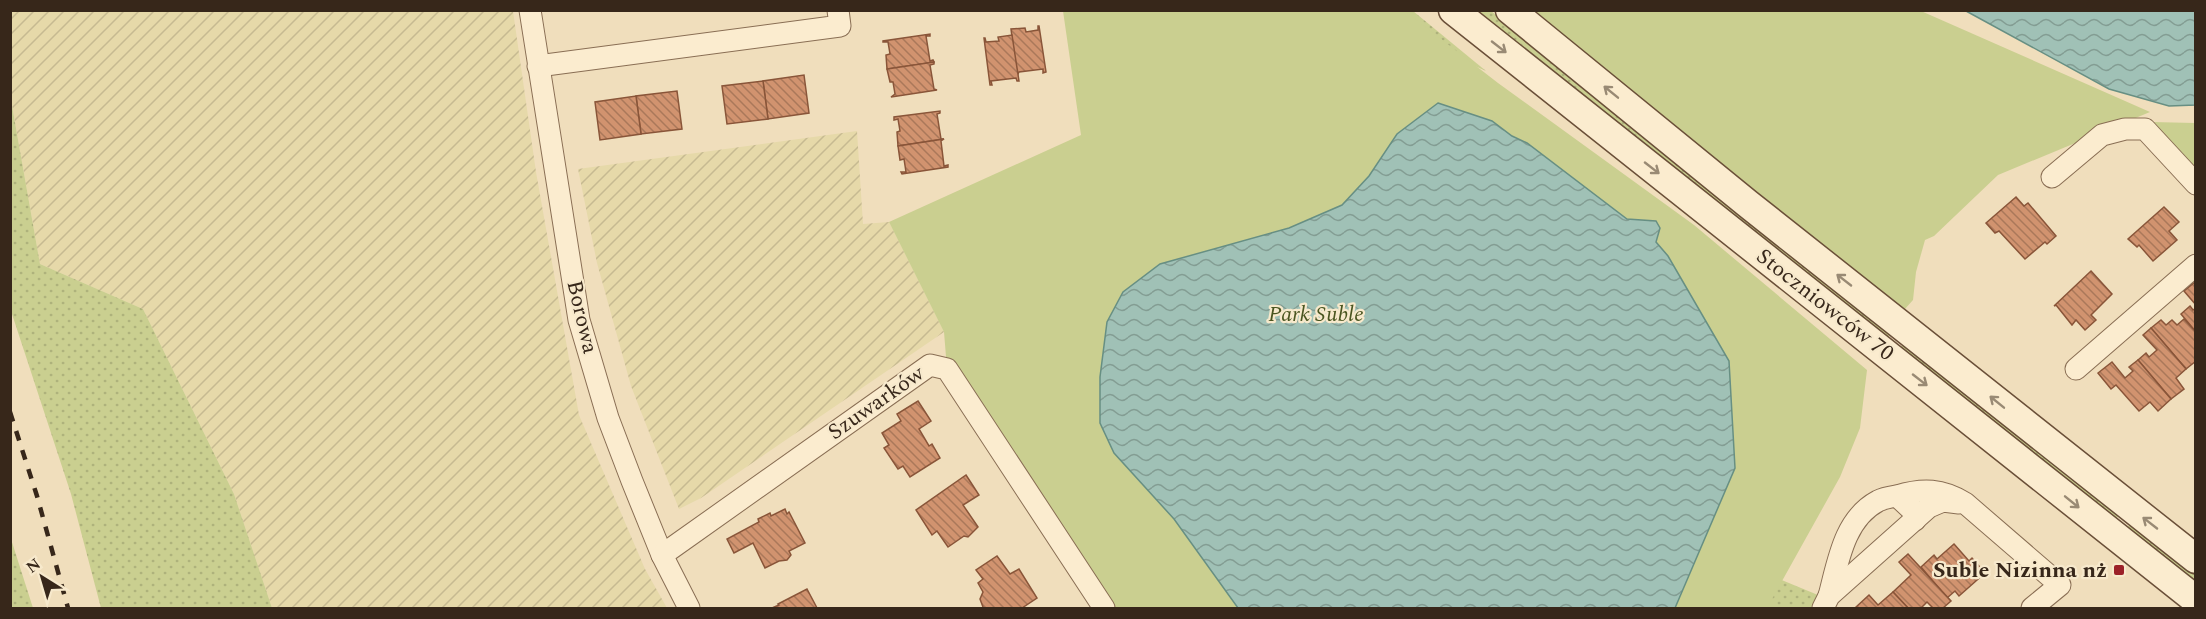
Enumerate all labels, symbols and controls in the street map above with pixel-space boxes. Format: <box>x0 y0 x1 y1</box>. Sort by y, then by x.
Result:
one-way arrow <box>1490 41 1506 54</box>
one-way arrow <box>1603 86 1619 99</box>
one-way arrow <box>1644 161 1660 174</box>
street label: Stoczniowców 70 <box>1749 240 1901 370</box>
one-way arrow <box>1837 274 1853 287</box>
street label: Borowa <box>558 277 607 357</box>
park label: Park Suble <box>1268 298 1364 331</box>
street label: Szuwarków <box>821 357 932 448</box>
one-way arrow <box>1912 374 1928 387</box>
one-way arrow <box>1989 395 2005 408</box>
one-way arrow <box>2064 495 2080 508</box>
one-way arrow <box>2142 517 2158 530</box>
north arrow <box>12 547 72 607</box>
text: N <box>21 552 46 579</box>
place label: Suble Nizinna nż <box>1933 554 2107 587</box>
marker: Suble Nizinna nż <box>2112 563 2126 577</box>

